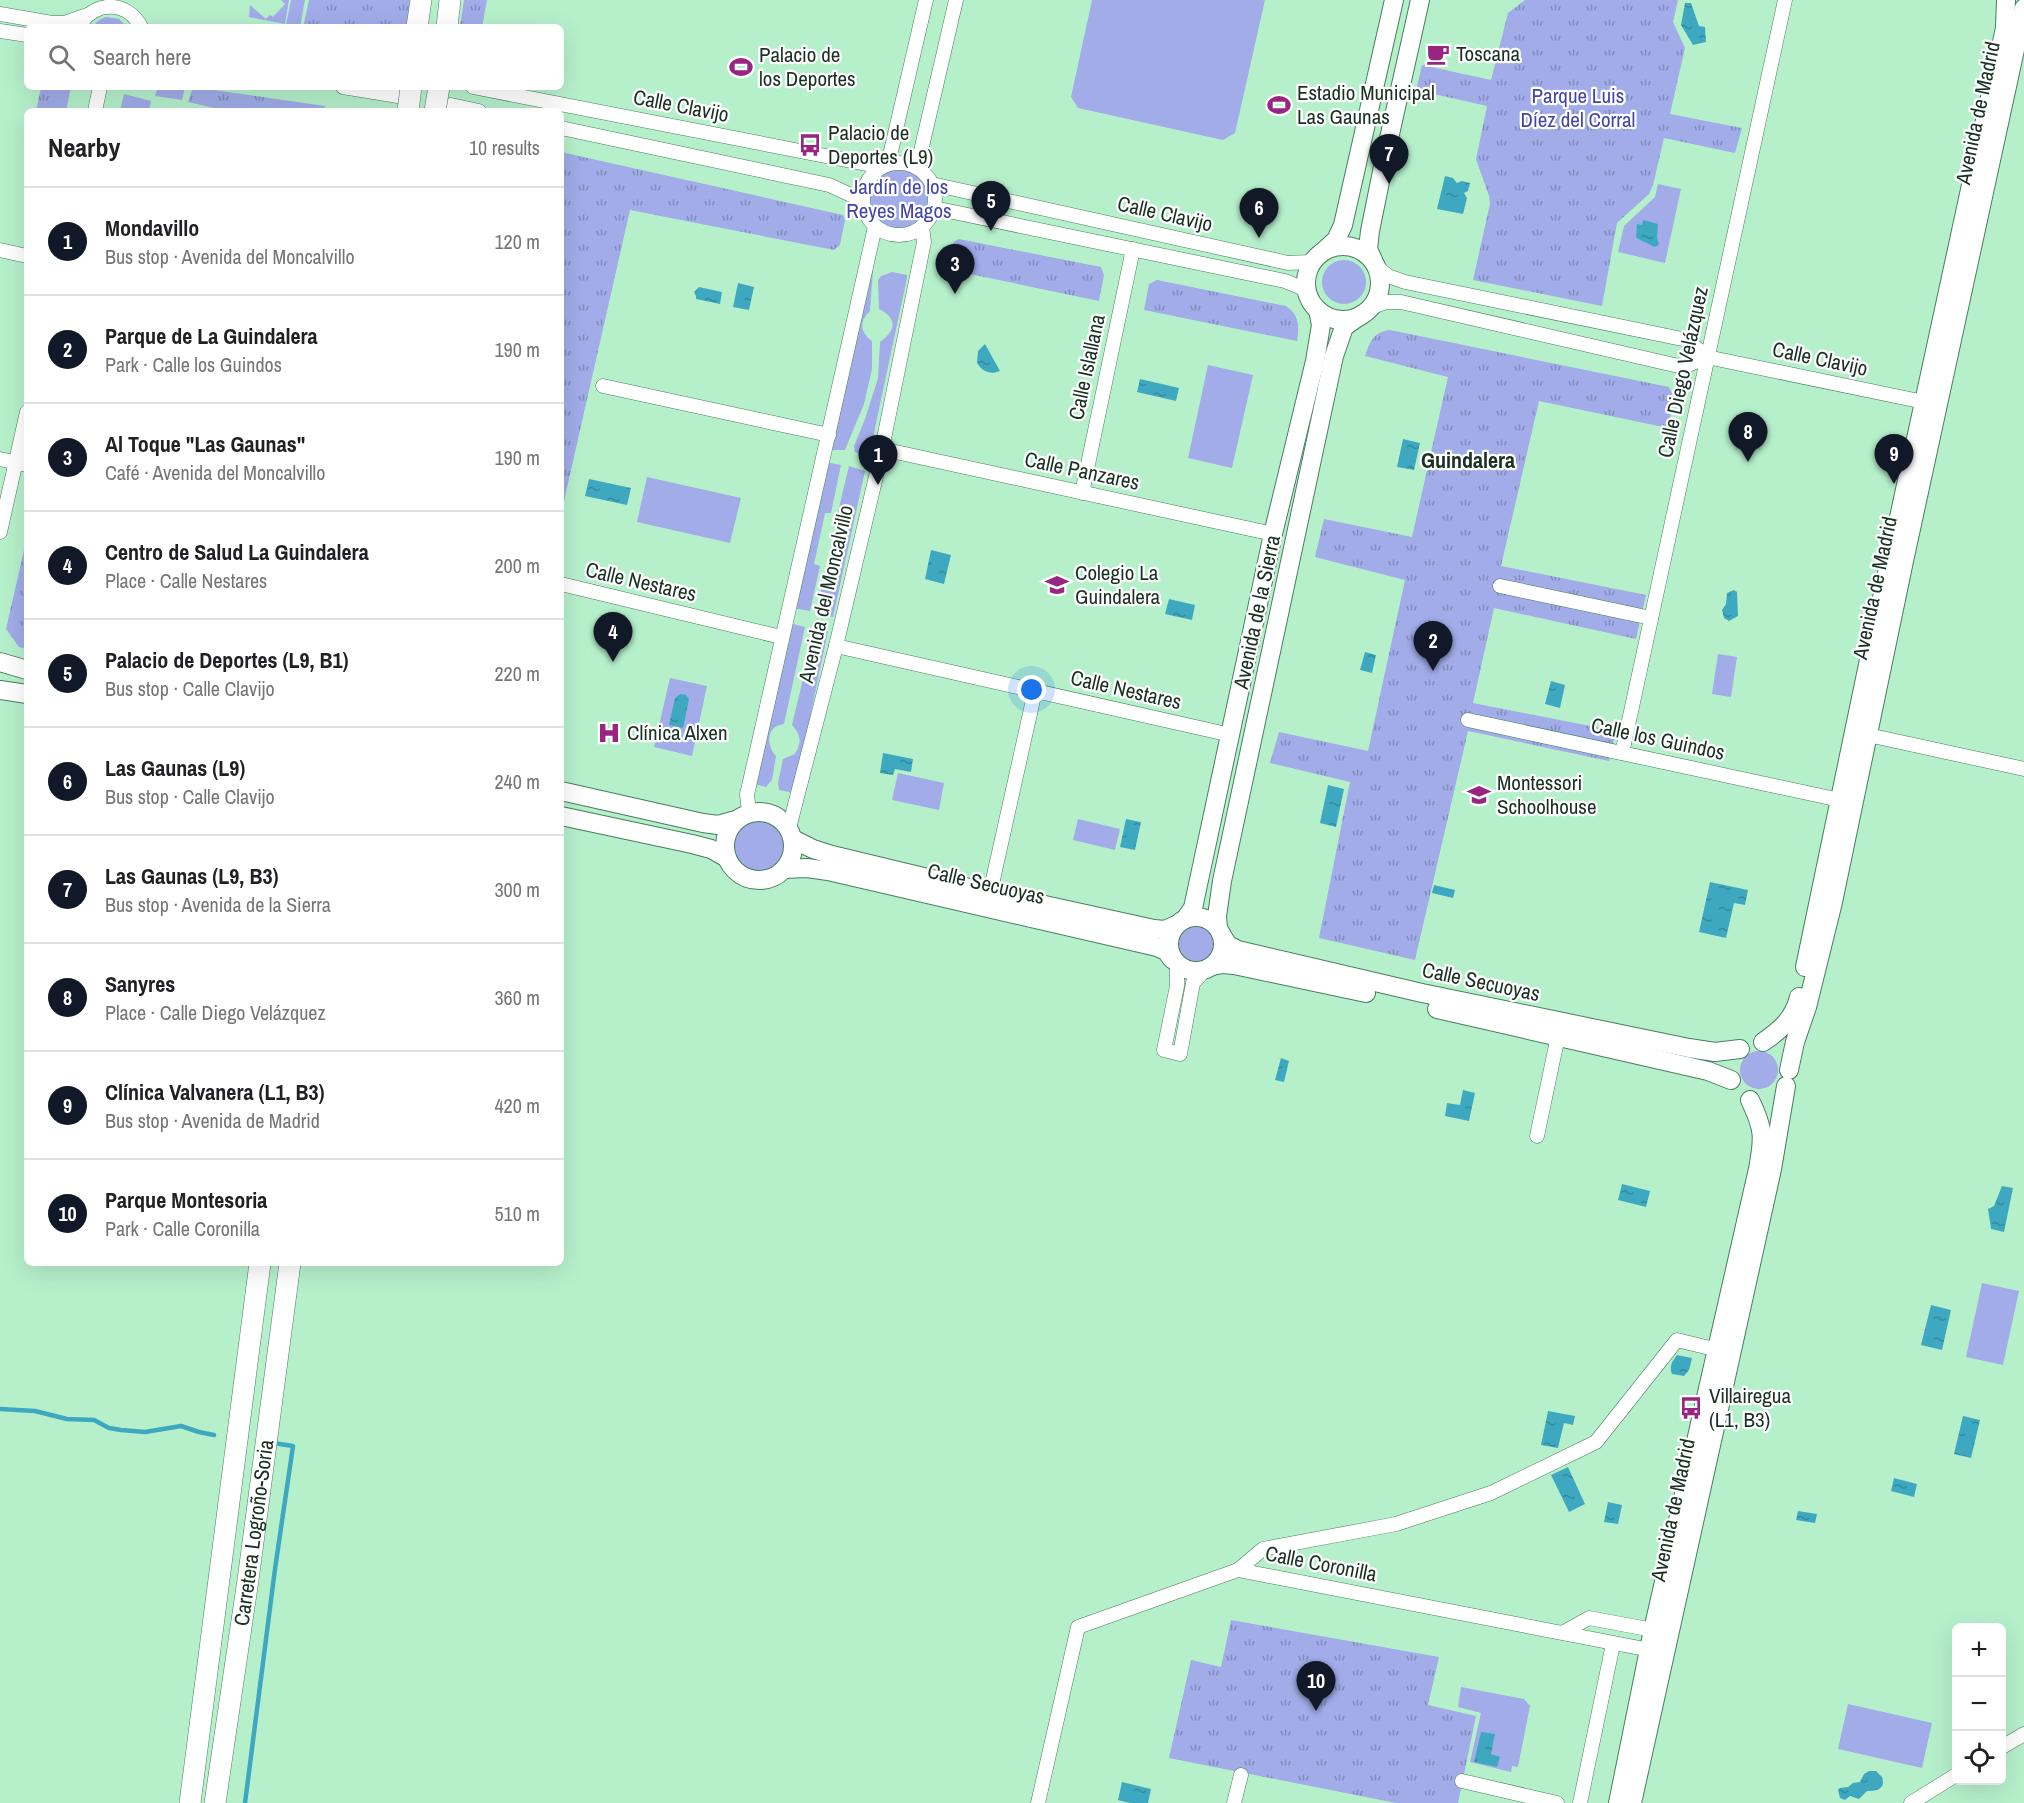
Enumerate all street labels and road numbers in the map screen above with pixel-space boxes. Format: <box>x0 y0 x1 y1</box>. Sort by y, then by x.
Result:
street label: Avenida de Madrid <box>1948 39 2007 188</box>
street label: Calle Clavijo <box>631 82 731 129</box>
street label: Calle Clavijo <box>1115 189 1215 239</box>
street label: Calle Diego Velázquez <box>1650 283 1715 460</box>
street label: Calle Islallana <box>1061 311 1112 422</box>
street label: Calle Clavijo <box>1770 334 1870 383</box>
street label: Calle Panzares <box>1022 444 1142 497</box>
street label: Avenida del Moncalvillo <box>791 502 860 687</box>
street label: Avenida de Madrid <box>1845 514 1904 663</box>
street label: Avenida de la Sierra <box>1226 532 1287 693</box>
street label: Calle Nestares <box>583 555 699 608</box>
street label: Calle Nestares <box>1068 663 1184 716</box>
street label: Calle los Guindos <box>1589 710 1728 767</box>
street label: Calle Secuoyas <box>925 856 1048 911</box>
street label: Calle Secuoyas <box>1420 955 1543 1008</box>
street label: Avenida de Madrid <box>1643 1436 1702 1585</box>
street label: Carretera Logroño-Soria <box>226 1437 281 1628</box>
street label: Calle Coronilla <box>1263 1539 1380 1589</box>

